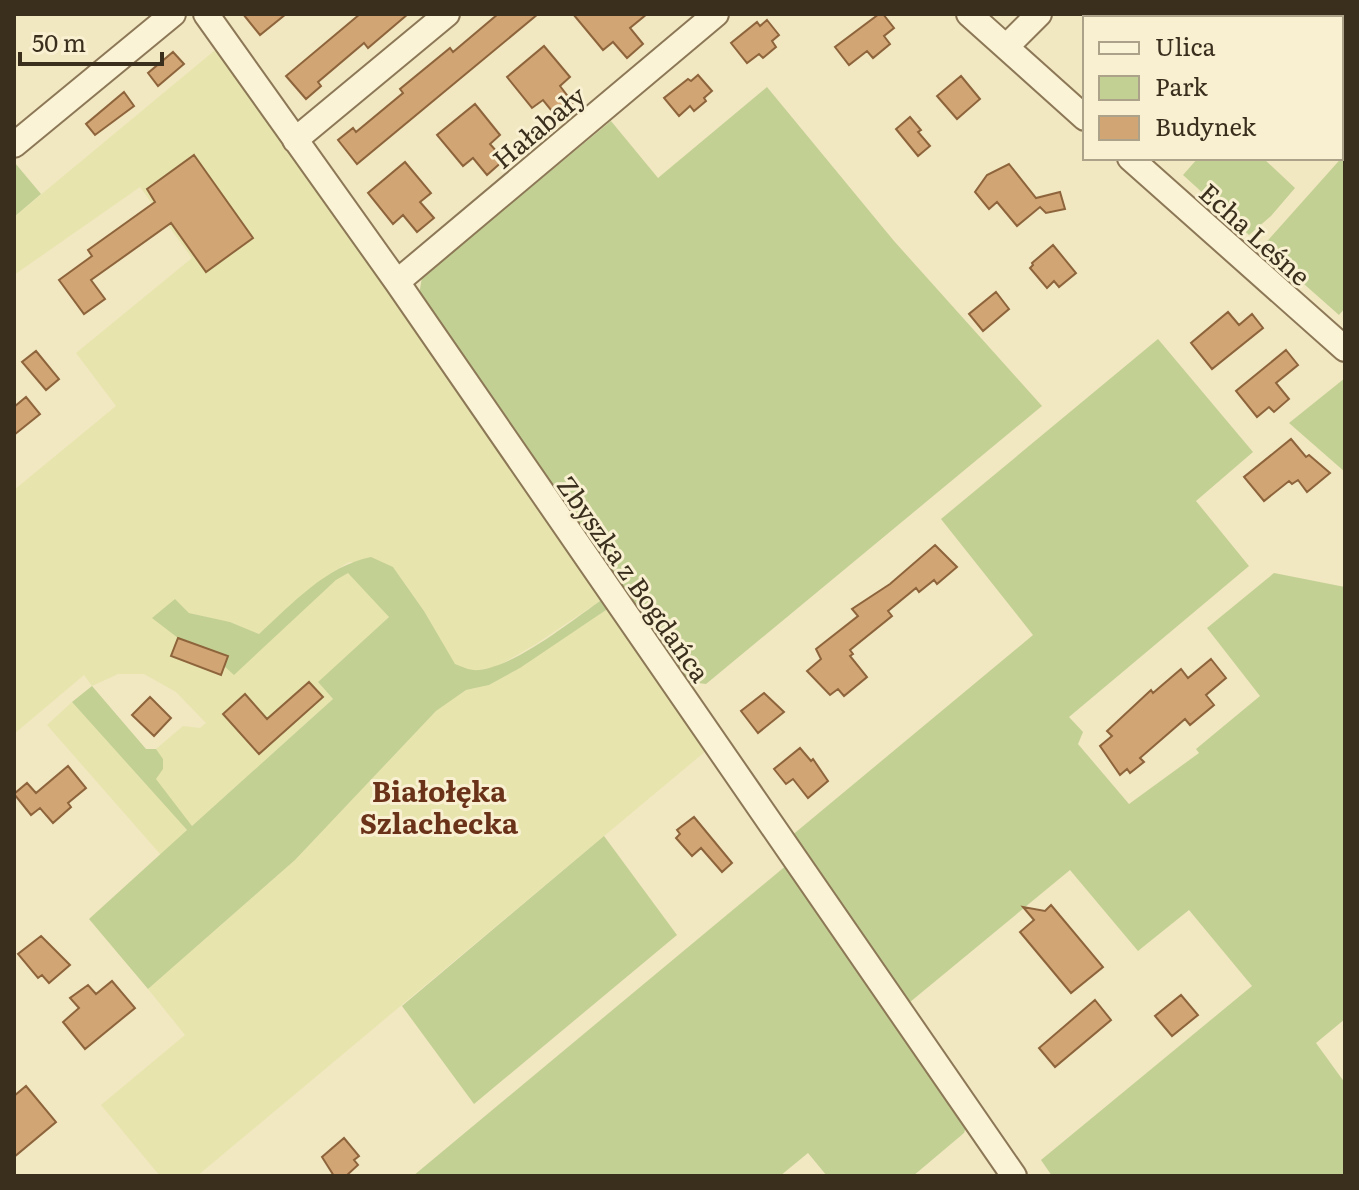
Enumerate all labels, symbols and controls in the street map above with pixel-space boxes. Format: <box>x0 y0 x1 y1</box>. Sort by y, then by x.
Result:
scale bar <box>20 16 162 66</box>
legend <box>1083 16 1343 160</box>
text: 50 m <box>32 24 86 59</box>
text: Ulica <box>1155 28 1215 63</box>
text: Park <box>1155 68 1208 103</box>
street label: Hałabały <box>483 75 593 177</box>
text: Budynek <box>1155 108 1257 143</box>
street label: Echa Leśne <box>1192 172 1320 294</box>
street label: Zbyszka z Bogdańca <box>549 467 721 689</box>
district label: Białołęka Szlachecka <box>360 769 519 843</box>

